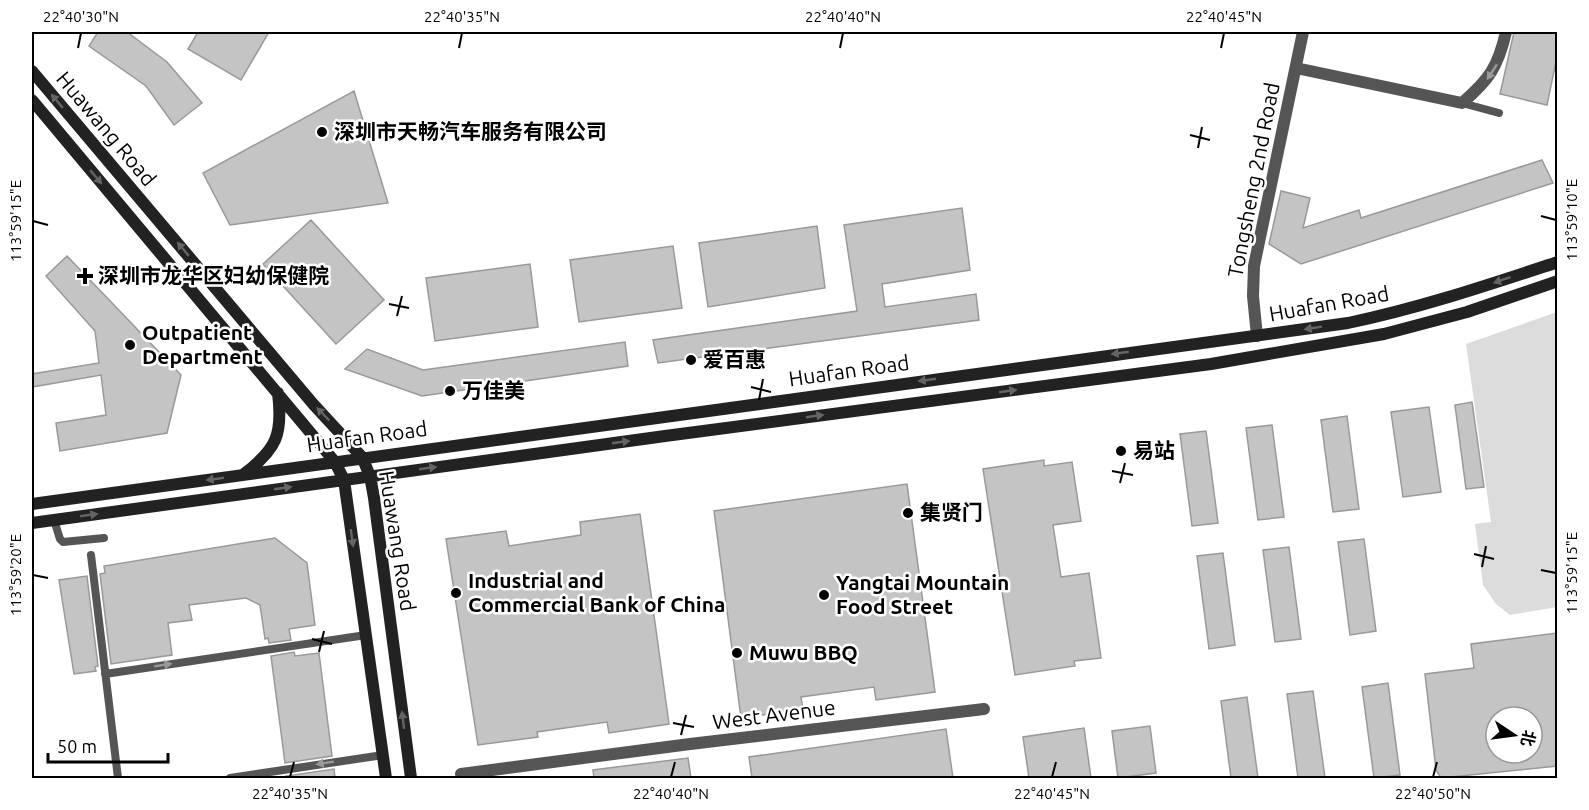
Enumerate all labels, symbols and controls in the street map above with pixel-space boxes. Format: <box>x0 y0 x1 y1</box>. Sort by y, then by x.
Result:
text: 22°40'30"N <box>43 8 119 25</box>
text: 22°40'35"N <box>424 8 500 25</box>
text: 22°40'40"N <box>805 8 881 25</box>
text: 22°40'45"N <box>1186 8 1262 25</box>
one-way arrow <box>1486 64 1497 80</box>
street label: Huawang Road <box>52 66 162 190</box>
street label: Tongsheng 2nd Road <box>1222 80 1284 279</box>
one-way arrow <box>50 93 63 109</box>
place label: 深圳市天畅汽车服务有限公司 <box>334 119 607 143</box>
marker: 深圳市天畅汽车服务有限公司 <box>315 125 329 139</box>
one-way arrow <box>89 169 102 184</box>
text: 113°59'10"E <box>1563 179 1580 261</box>
text: 113°59'15"E <box>7 180 24 262</box>
one-way arrow <box>176 241 189 257</box>
place label: 深圳市龙华区妇幼保健院 <box>98 263 329 287</box>
marker: 深圳市龙华区妇幼保健院 <box>76 267 94 285</box>
one-way arrow <box>1493 276 1511 286</box>
street label: Huafan Road <box>1267 281 1391 325</box>
place label: Outpatient Department <box>142 320 263 368</box>
one-way arrow <box>1304 324 1323 333</box>
marker: Outpatient Department <box>123 338 137 352</box>
place label: 爱百惠 <box>703 347 766 371</box>
one-way arrow <box>1110 349 1129 358</box>
street label: Huafan Road <box>787 350 911 390</box>
marker: 爱百惠 <box>684 353 698 367</box>
one-way arrow <box>917 375 936 384</box>
place label: 万佳美 <box>462 378 525 402</box>
marker: 万佳美 <box>443 384 457 398</box>
one-way arrow <box>998 386 1017 395</box>
one-way arrow <box>316 406 330 421</box>
one-way arrow <box>805 412 824 421</box>
street label: Huafan Road <box>305 416 429 456</box>
one-way arrow <box>612 437 631 446</box>
place label: 易站 <box>1133 438 1175 462</box>
marker: 易站 <box>1114 444 1128 458</box>
one-way arrow <box>419 464 438 473</box>
street label: Huawang Road <box>375 469 421 613</box>
one-way arrow <box>205 474 224 483</box>
one-way arrow <box>273 484 292 493</box>
place label: 集贤门 <box>920 500 983 524</box>
marker: 集贤门 <box>901 506 915 520</box>
one-way arrow <box>80 510 99 520</box>
one-way arrow <box>348 528 357 547</box>
text: 113°59'15"E <box>1563 532 1580 614</box>
text: 113°59'20"E <box>7 534 24 616</box>
place label: Industrial and Commercial Bank of China <box>468 568 725 616</box>
place label: Yangtai Mountain Food Street <box>836 570 1009 618</box>
marker: Industrial and Commercial Bank of China <box>449 586 463 600</box>
marker: Yangtai Mountain Food Street <box>817 588 831 602</box>
place label: Muwu BBQ <box>749 640 858 664</box>
marker: Muwu BBQ <box>730 646 744 660</box>
one-way arrow <box>154 661 173 670</box>
street label: West Avenue <box>711 695 837 733</box>
north arrow <box>1484 705 1544 765</box>
one-way arrow <box>398 711 408 730</box>
scale bar <box>48 726 168 764</box>
text: 北 <box>1518 729 1539 748</box>
text: 50 m <box>57 736 97 756</box>
one-way arrow <box>315 759 334 768</box>
text: 22°40'35"N <box>252 785 328 802</box>
text: 22°40'40"N <box>633 785 709 802</box>
text: 22°40'45"N <box>1014 785 1090 802</box>
text: 22°40'50"N <box>1395 785 1471 802</box>

